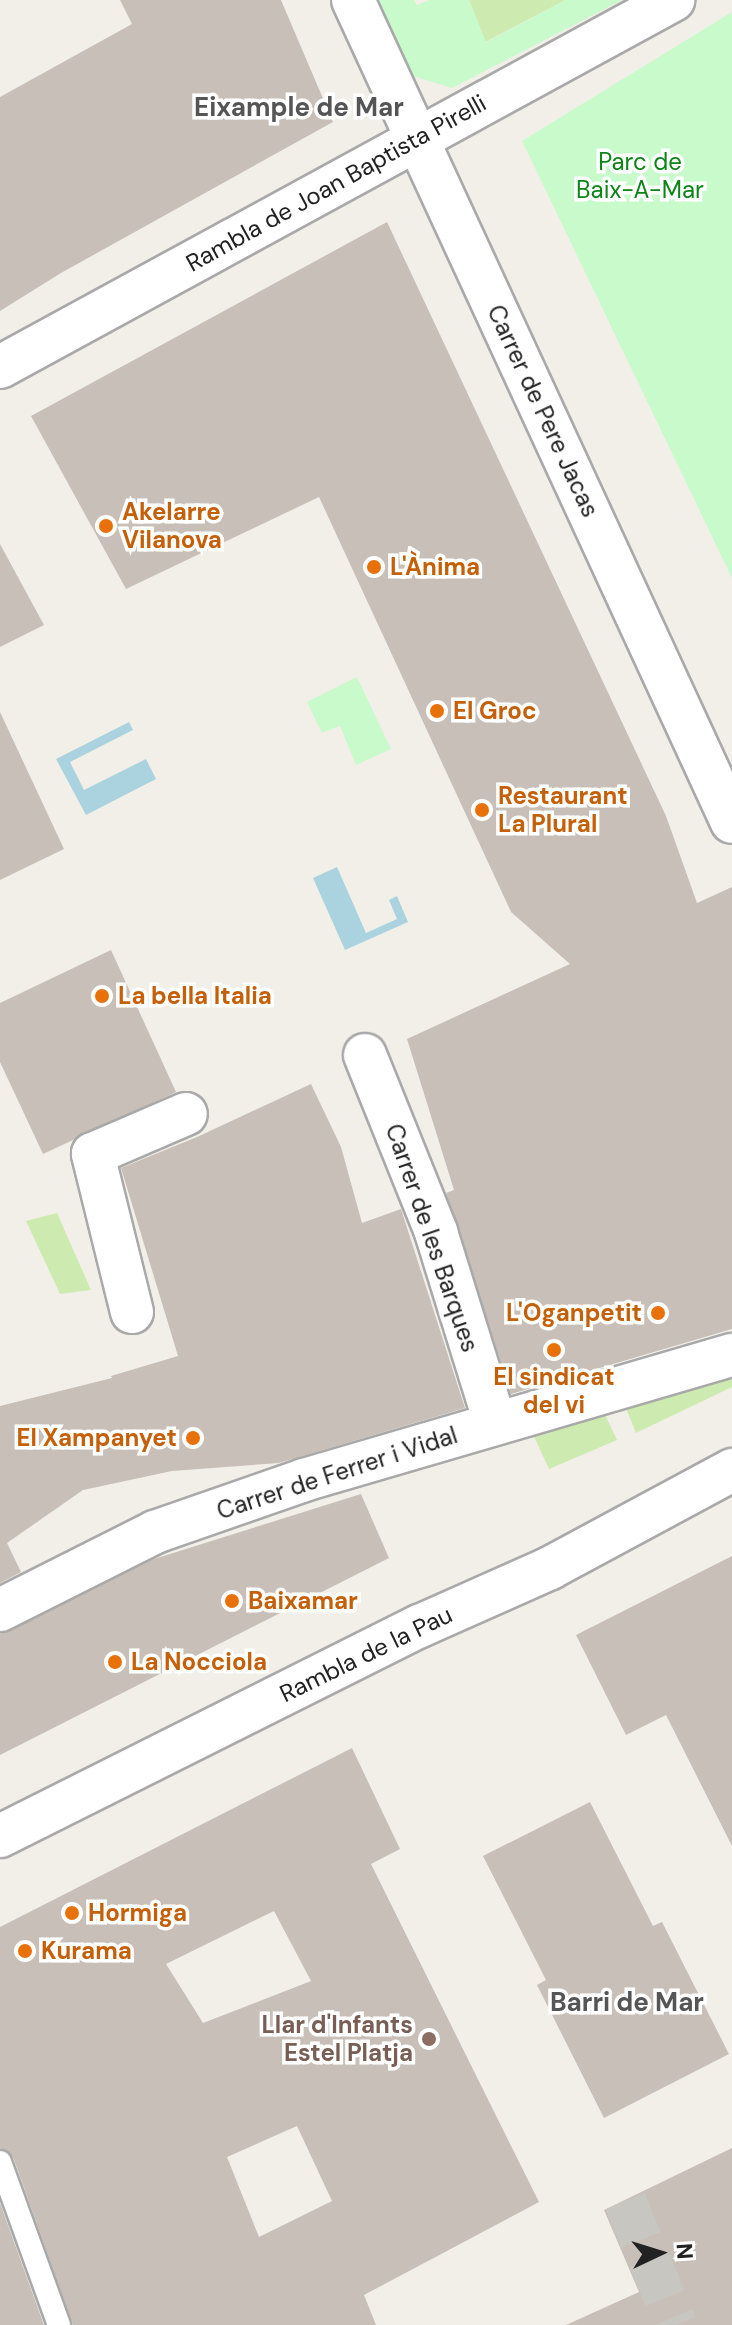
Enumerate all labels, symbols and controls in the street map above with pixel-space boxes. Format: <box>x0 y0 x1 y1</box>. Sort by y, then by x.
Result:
street label: Rambla de Joan Baptista Pirelli <box>181 88 491 278</box>
district label: Eixample de Mar <box>194 92 404 124</box>
park label: Parc de Baix-A-Mar <box>576 148 704 204</box>
street label: Carrer de Pere Jacas <box>481 300 605 522</box>
place label: Akelarre Vilanova <box>122 498 222 554</box>
marker: Akelarre Vilanova <box>97 517 115 535</box>
place label: L'Ànima <box>390 553 480 581</box>
marker: L'Ànima <box>365 558 383 576</box>
place label: El Groc <box>453 697 537 725</box>
marker: El Groc <box>428 702 446 720</box>
place label: Restaurant La Plural <box>498 782 628 838</box>
marker: Restaurant La Plural <box>473 801 491 819</box>
place label: La bella Italia <box>118 982 272 1010</box>
marker: La bella Italia <box>93 987 111 1005</box>
street label: Carrer de les Barques <box>379 1120 485 1356</box>
place label: L'Oganpetit <box>506 1299 642 1327</box>
marker: L'Oganpetit <box>649 1304 667 1322</box>
marker: El sindicat del vi <box>545 1341 563 1359</box>
place label: El sindicat del vi <box>493 1363 615 1419</box>
street label: Carrer de Ferrer i Vidal <box>213 1421 461 1525</box>
place label: El Xampanyet <box>17 1424 177 1452</box>
marker: El Xampanyet <box>184 1429 202 1447</box>
place label: Baixamar <box>248 1587 358 1615</box>
marker: Baixamar <box>223 1592 241 1610</box>
street label: Rambla de la Pau <box>275 1600 457 1708</box>
place label: La Nocciola <box>131 1648 267 1676</box>
marker: La Nocciola <box>106 1653 124 1671</box>
place label: Hormiga <box>88 1899 187 1927</box>
marker: Hormiga <box>63 1904 81 1922</box>
place label: Kurama <box>41 1937 132 1965</box>
marker: Kurama <box>16 1942 34 1960</box>
district label: Barri de Mar <box>550 1987 704 2019</box>
place label: Llar d'Infants Estel Platja <box>261 2011 413 2067</box>
marker: Llar d'Infants Estel Platja <box>420 2030 438 2048</box>
north arrow <box>620 2213 700 2293</box>
text: N <box>669 2242 699 2260</box>

